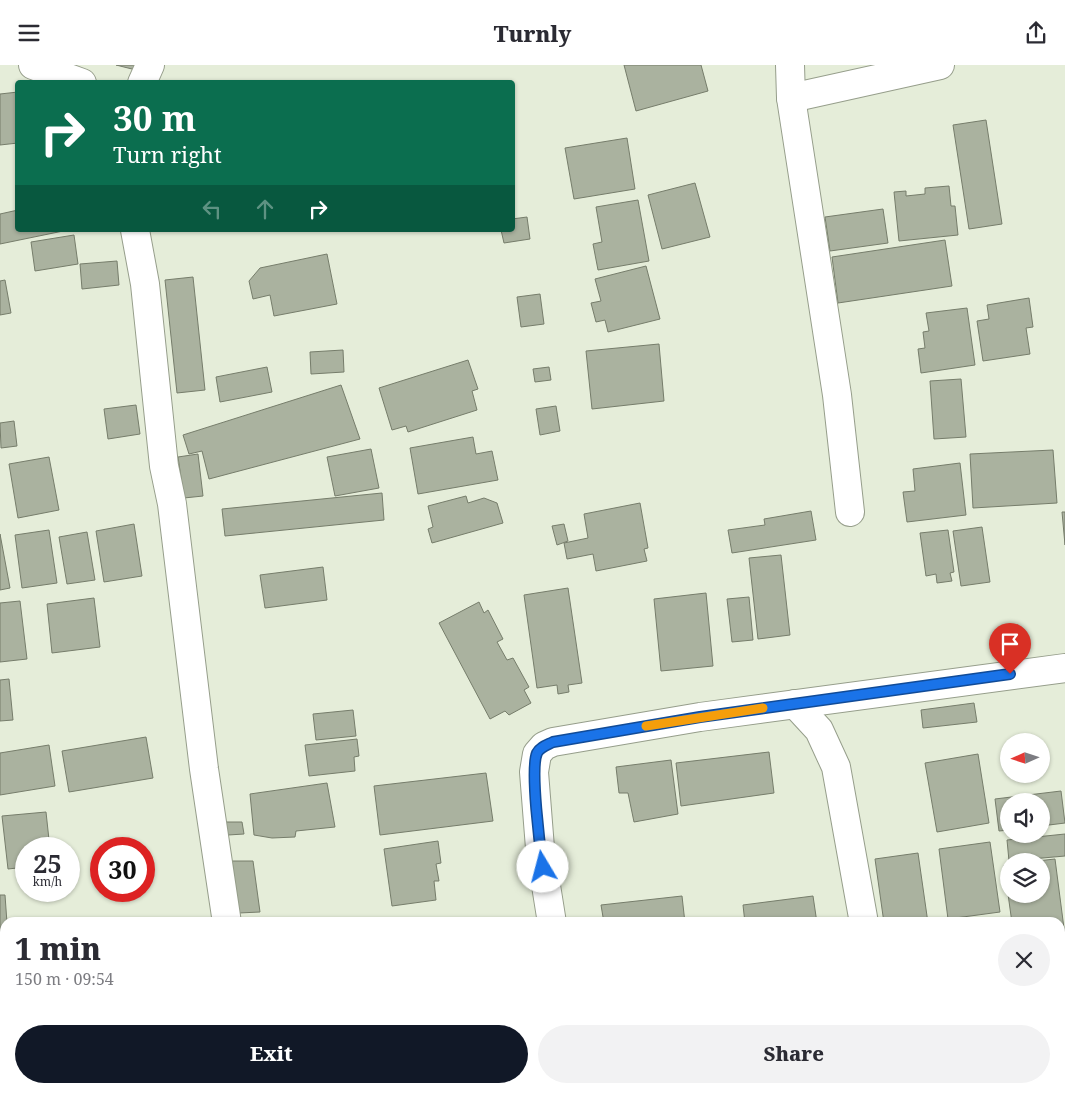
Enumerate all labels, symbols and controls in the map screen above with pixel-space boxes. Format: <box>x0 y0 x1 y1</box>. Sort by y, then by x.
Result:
text: Turnly <box>494 18 571 48</box>
icon: menu <box>15 19 43 47</box>
icon: share <box>1022 19 1050 47</box>
text: 30 m <box>113 94 196 141</box>
icon: right <box>30 100 95 165</box>
text: Turn right <box>113 139 222 169</box>
icon: left <box>198 195 226 223</box>
icon: ahead <box>251 195 279 223</box>
icon: right <box>304 195 332 223</box>
pin <box>989 623 1031 674</box>
icon: arrive <box>996 630 1024 658</box>
north arrow <box>1000 733 1050 783</box>
map controls <box>1000 733 1050 903</box>
button: sound <box>1000 793 1050 843</box>
speed limit sign: 30 <box>90 837 155 902</box>
position arrow <box>516 840 568 892</box>
text: 25 <box>33 846 62 880</box>
button: layers <box>1000 853 1050 903</box>
text: km/h <box>33 873 62 890</box>
text: 1 min <box>15 928 101 969</box>
button: close <box>998 934 1050 986</box>
text: 150 m · 09:54 <box>15 968 114 990</box>
button: Exit <box>15 1025 528 1083</box>
button: Share <box>538 1025 1050 1083</box>

